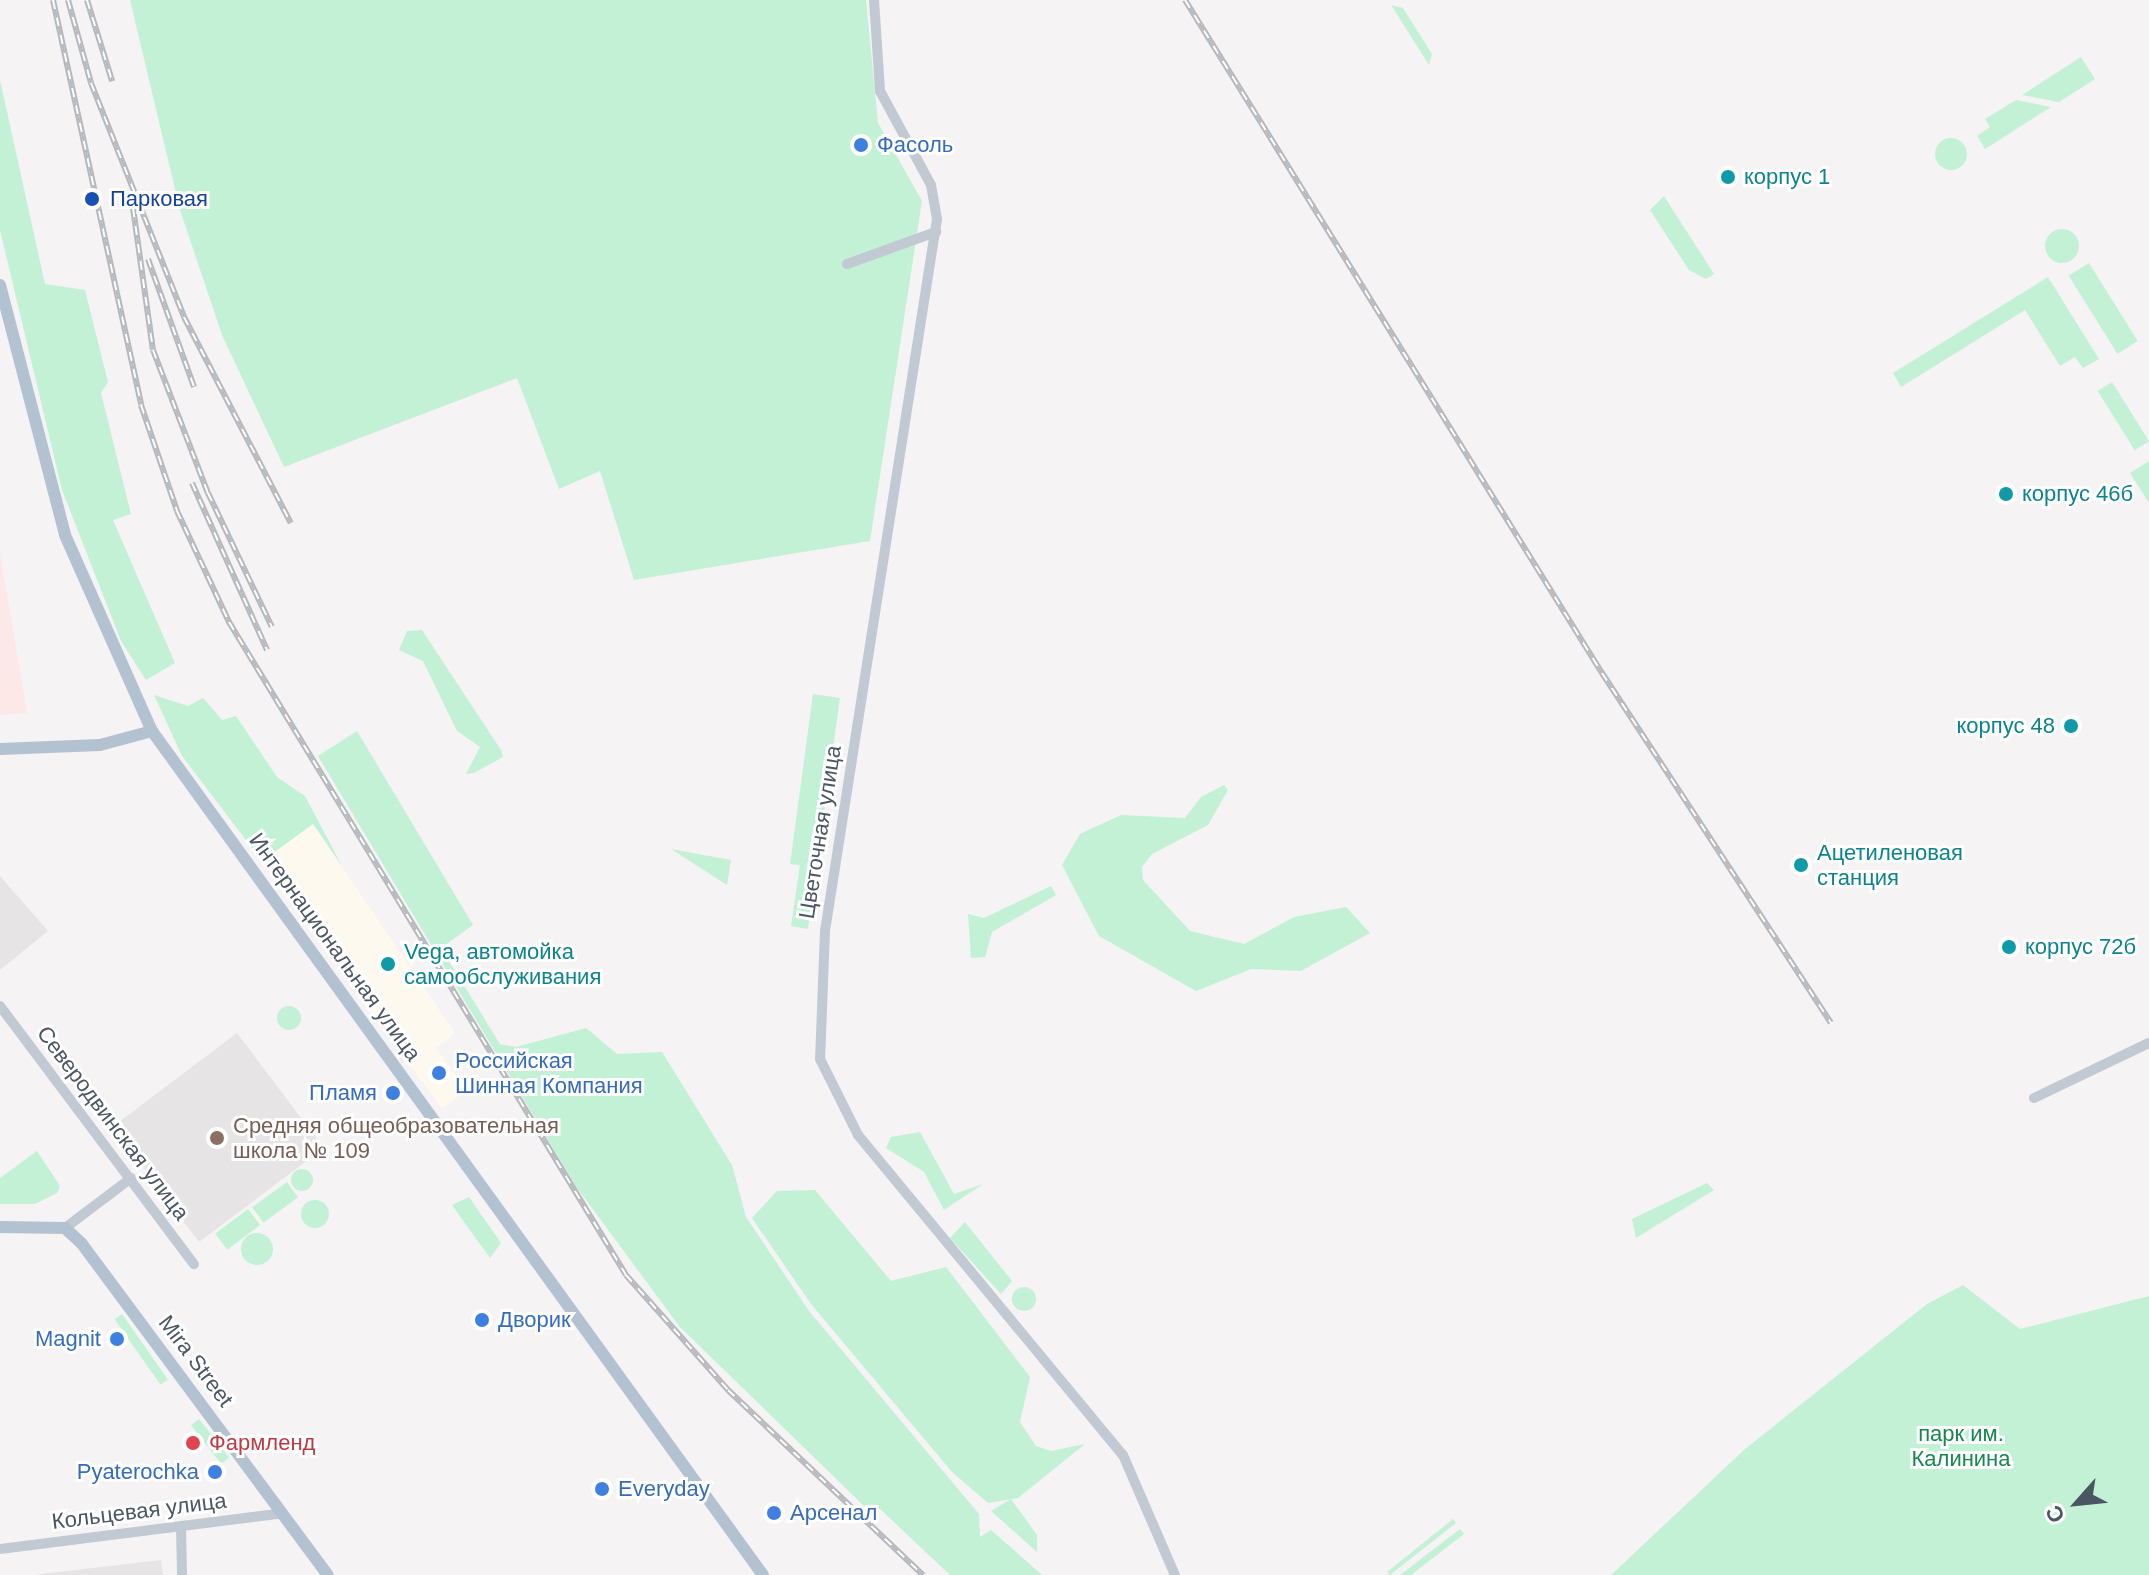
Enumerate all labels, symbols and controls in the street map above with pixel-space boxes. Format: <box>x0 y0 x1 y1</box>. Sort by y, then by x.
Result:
place label: Фасоль <box>877 132 953 158</box>
marker: Фасоль <box>852 136 870 154</box>
place label: корпус 1 <box>1744 164 1830 190</box>
marker: корпус 1 <box>1719 168 1737 186</box>
place label: Парковая <box>110 186 208 212</box>
marker: Парковая <box>81 188 103 210</box>
place label: корпус 46б <box>2022 481 2133 507</box>
marker: корпус 46б <box>1997 485 2015 503</box>
place label: корпус 48 <box>1956 713 2055 739</box>
marker: корпус 48 <box>2062 717 2080 735</box>
street label: Цветочная улица <box>793 743 847 921</box>
street label: Интернациональная улица <box>243 828 427 1066</box>
place label: Ацетиленовая станция <box>1817 839 1963 890</box>
marker: Ацетиленовая станция <box>1792 856 1810 874</box>
place label: корпус 72б <box>2025 934 2136 960</box>
place label: Vega, автомойка самообслуживания <box>404 938 601 990</box>
marker: корпус 72б <box>2000 938 2018 956</box>
marker: Vega, автомойка самообслуживания <box>379 955 397 973</box>
street label: Северодвинская улица <box>31 1021 195 1225</box>
place label: Российская Шинная Компания <box>455 1047 643 1098</box>
marker: Российская Шинная Компания <box>430 1064 448 1082</box>
place label: Пламя <box>309 1080 377 1106</box>
marker: Пламя <box>384 1084 402 1102</box>
place label: Средняя общеобразовательная школа № 109 <box>233 1112 559 1164</box>
marker: Средняя общеобразовательная школа № 109 <box>208 1129 226 1147</box>
place label: Дворик <box>498 1307 571 1333</box>
street label: Mira Street <box>153 1310 239 1412</box>
marker: Дворик <box>473 1311 491 1329</box>
place label: Magnit <box>35 1326 101 1352</box>
marker: Magnit <box>108 1330 126 1348</box>
park label: парк им. Калинина <box>1912 1420 2010 1472</box>
place label: Фармленд <box>209 1430 315 1456</box>
marker: Фармленд <box>184 1434 202 1452</box>
place label: Pyaterochka <box>77 1459 199 1485</box>
marker: Pyaterochka <box>206 1463 224 1481</box>
north arrow <box>2037 1463 2117 1543</box>
place label: Everyday <box>618 1476 710 1502</box>
marker: Everyday <box>593 1480 611 1498</box>
street label: Кольцевая улица <box>50 1487 228 1535</box>
place label: Арсенал <box>790 1500 877 1526</box>
text: С <box>2040 1501 2070 1527</box>
marker: Арсенал <box>765 1504 783 1522</box>

